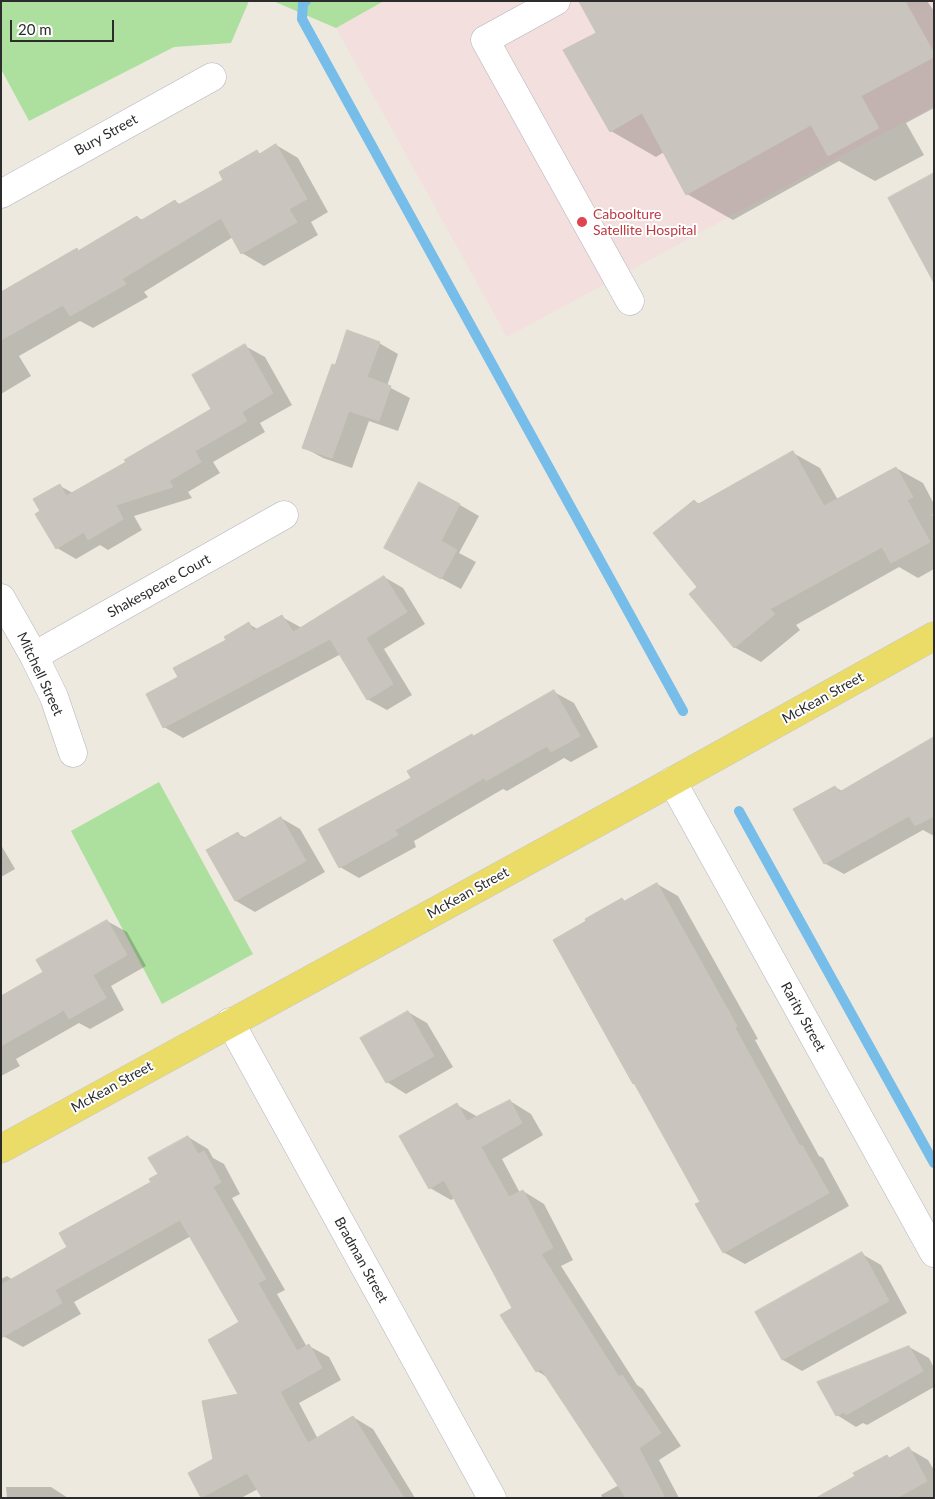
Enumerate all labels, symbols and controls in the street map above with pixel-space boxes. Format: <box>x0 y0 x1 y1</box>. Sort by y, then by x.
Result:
scale bar <box>12 10 116 42</box>
text: 20 m <box>18 20 52 38</box>
street label: Bury Street <box>72 111 140 159</box>
place label: Caboolture Satellite Hospital <box>593 206 697 238</box>
marker: Caboolture Satellite Hospital <box>575 215 589 229</box>
street label: Shakespeare Court <box>104 551 214 621</box>
street label: Mitchell Street <box>13 630 67 718</box>
street label: McKean Street <box>779 669 867 727</box>
street label: McKean Street <box>424 864 512 922</box>
street label: Rarity Street <box>777 979 829 1055</box>
street label: McKean Street <box>68 1058 156 1116</box>
street label: Bradman Street <box>331 1214 391 1306</box>

